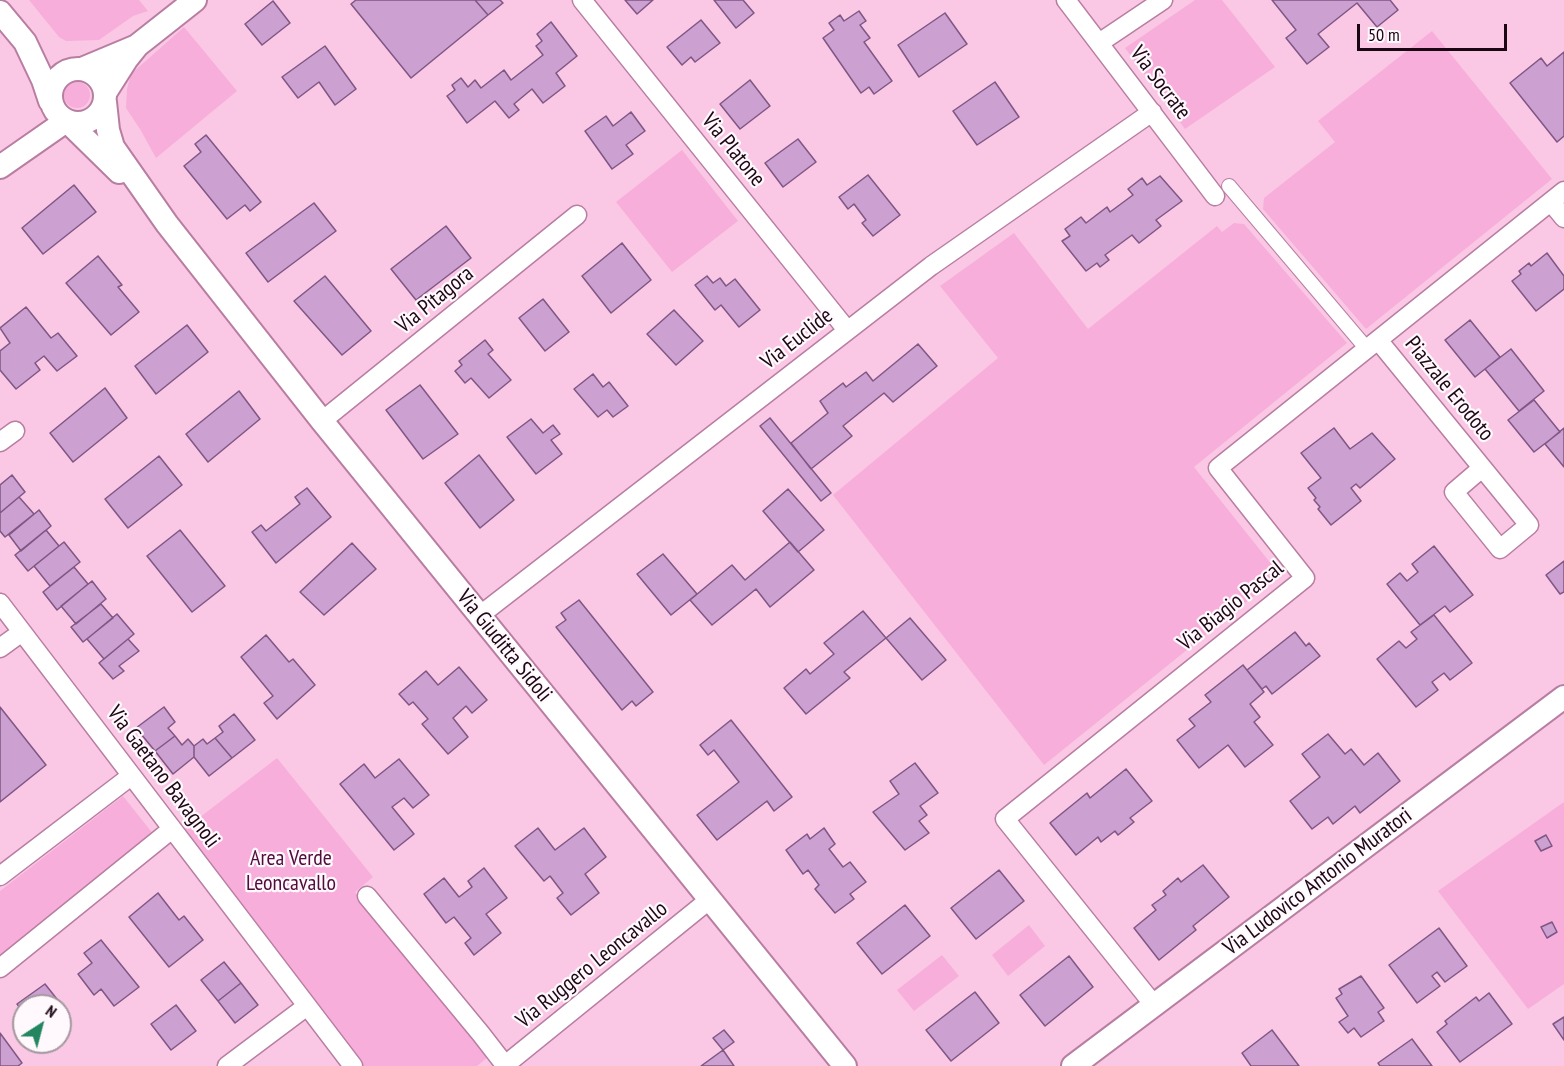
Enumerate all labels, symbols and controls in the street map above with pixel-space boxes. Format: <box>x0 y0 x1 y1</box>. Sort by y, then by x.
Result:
scale bar <box>1360 12 1510 50</box>
text: 50 m <box>1368 23 1400 46</box>
street label: Via Socrate <box>1124 41 1196 125</box>
street label: Via Platone <box>696 108 770 192</box>
street label: Via Pitagora <box>391 261 479 339</box>
street label: Via Euclide <box>756 303 838 375</box>
street label: Piazzale Erodoto <box>1399 332 1499 446</box>
street label: Via Biagio Pascal <box>1173 555 1289 657</box>
street label: Via Giuditta Sidoli <box>451 585 557 707</box>
street label: Via Gaetano Bavagnoli <box>101 701 225 853</box>
street label: Via Ludovico Antonio Muratori <box>1219 803 1417 961</box>
park label: Area Verde Leoncavallo <box>246 846 336 897</box>
street label: Via Ruggero Leoncavallo <box>511 896 673 1034</box>
north arrow <box>12 994 72 1054</box>
text: N <box>42 1000 61 1022</box>

